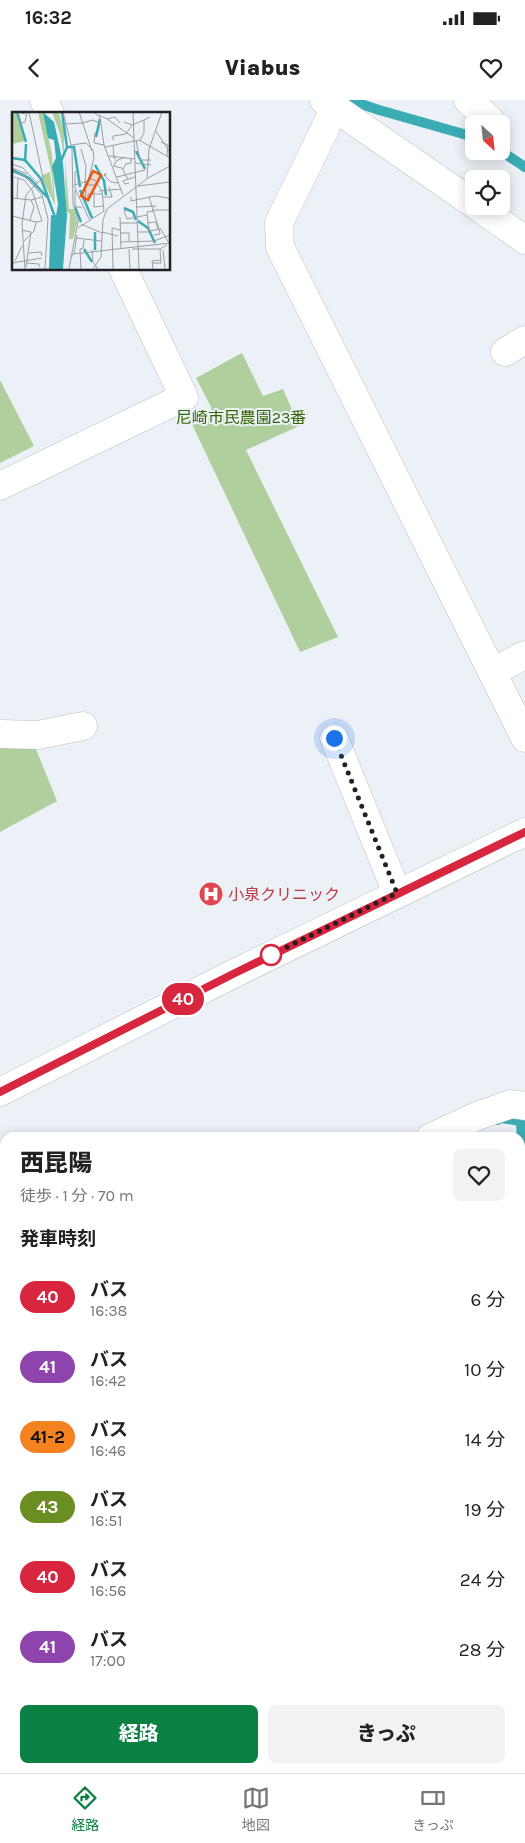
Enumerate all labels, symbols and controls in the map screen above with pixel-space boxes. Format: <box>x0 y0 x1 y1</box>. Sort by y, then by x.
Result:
text: 16:32 <box>25 7 72 29</box>
icon: back <box>20 54 48 82</box>
icon: heart <box>477 54 505 82</box>
text: Viabus <box>225 55 300 81</box>
inset map <box>12 112 170 270</box>
north arrow <box>465 115 510 160</box>
map controls <box>465 115 510 215</box>
button: locate <box>465 170 510 215</box>
park label: 尼崎市民農園23番 <box>176 408 306 427</box>
your location <box>322 726 347 751</box>
hospital icon: 小泉クリニック <box>198 881 224 907</box>
place label: 小泉クリニック <box>228 885 340 904</box>
unlabelled marker <box>260 944 282 966</box>
line badge: 40 <box>160 983 206 1015</box>
text: 40 <box>172 988 194 1010</box>
text: 西昆陽 <box>20 1149 92 1177</box>
button: heart <box>453 1149 505 1201</box>
text: 徒歩 · 1 分 · 70 m <box>20 1186 134 1205</box>
text: 発車時刻 <box>20 1228 96 1250</box>
text: バス <box>90 1279 128 1301</box>
text: 40 <box>36 1286 59 1308</box>
text: 6 分 <box>471 1289 505 1311</box>
text: 16:38 <box>90 1301 127 1320</box>
text: バス <box>90 1349 128 1371</box>
text: 41 <box>39 1356 56 1378</box>
text: 10 分 <box>464 1359 505 1381</box>
text: 16:42 <box>90 1371 126 1390</box>
text: バス <box>90 1419 128 1441</box>
text: 41-2 <box>30 1426 65 1448</box>
text: 14 分 <box>465 1429 505 1451</box>
text: 16:46 <box>90 1441 126 1460</box>
text: バス <box>90 1489 128 1511</box>
text: 43 <box>37 1496 58 1518</box>
text: 19 分 <box>464 1499 505 1521</box>
text: 16:51 <box>90 1511 122 1530</box>
text: バス <box>90 1559 128 1581</box>
text: 40 <box>36 1566 59 1588</box>
text: 24 分 <box>460 1569 505 1591</box>
text: 16:56 <box>90 1581 126 1600</box>
text: バス <box>90 1629 128 1651</box>
text: 41 <box>39 1636 56 1658</box>
text: 28 分 <box>459 1639 505 1661</box>
text: 17:00 <box>90 1651 125 1670</box>
button: 経路 <box>20 1705 258 1763</box>
button: きっぷ <box>268 1705 505 1763</box>
tab: 経路 <box>71 1784 99 1834</box>
tab: 地図 <box>242 1784 270 1834</box>
tab: きっぷ <box>412 1784 454 1834</box>

